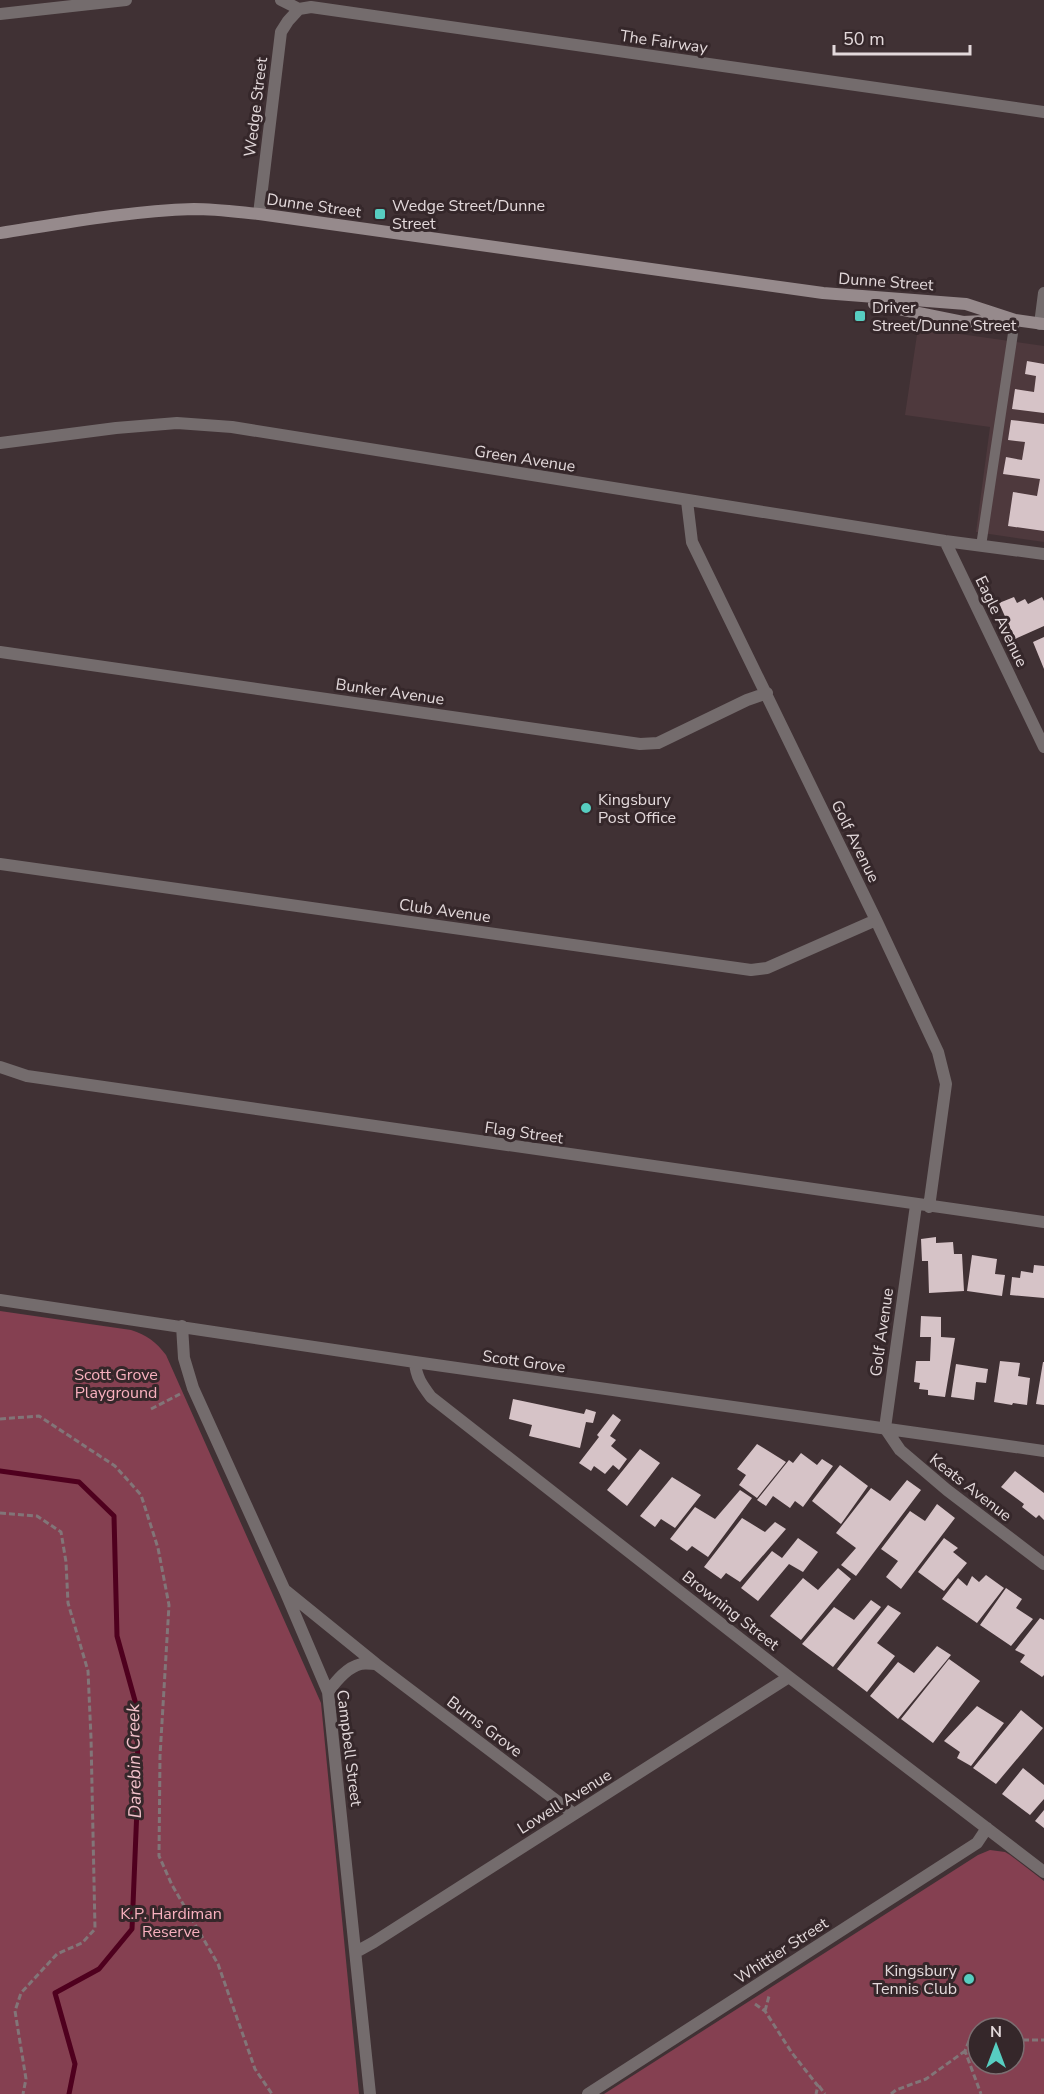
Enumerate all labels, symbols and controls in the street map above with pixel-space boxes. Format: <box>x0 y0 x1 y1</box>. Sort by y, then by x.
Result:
scale bar <box>834 18 970 56</box>
street label: The Fairway <box>619 25 710 59</box>
text: 50 m <box>843 27 885 51</box>
street label: Wedge Street <box>239 56 273 158</box>
street label: Dunne Street <box>265 188 363 224</box>
place label: Wedge Street/Dunne Street <box>392 195 545 235</box>
marker: Wedge Street/Dunne Street <box>373 207 387 221</box>
street label: Dunne Street <box>838 268 935 296</box>
place label: Driver Street/Dunne Street <box>872 297 1017 337</box>
marker: Driver Street/Dunne Street <box>853 309 867 323</box>
street label: Green Avenue <box>473 440 577 478</box>
street label: Eagle Avenue <box>970 572 1033 671</box>
street label: Bunker Avenue <box>334 673 446 711</box>
place label: Kingsbury Post Office <box>598 789 676 829</box>
street label: Golf Avenue <box>826 797 885 886</box>
marker: Kingsbury Post Office <box>579 801 593 815</box>
street label: Club Avenue <box>398 894 492 928</box>
street label: Flag Street <box>483 1117 565 1149</box>
street label: Golf Avenue <box>865 1287 899 1378</box>
street label: Scott Grove <box>481 1345 567 1379</box>
park label: Scott Grove Playground <box>74 1364 158 1404</box>
street label: Keats Avenue <box>925 1449 1016 1527</box>
street label: Browning Street <box>677 1566 784 1656</box>
street label: Campbell Street <box>331 1689 367 1808</box>
street label: Burns Grove <box>442 1691 527 1762</box>
water label: Darebin Creek <box>121 1702 147 1819</box>
street label: Lowell Avenue <box>513 1764 616 1840</box>
park label: K.P. Hardiman Reserve <box>120 1903 222 1943</box>
street label: Whittier Street <box>731 1912 833 1989</box>
place label: Kingsbury Tennis Club <box>873 1960 958 2000</box>
marker: Kingsbury Tennis Club <box>962 1972 976 1986</box>
north arrow <box>966 2016 1026 2076</box>
text: N <box>990 2021 1002 2043</box>

